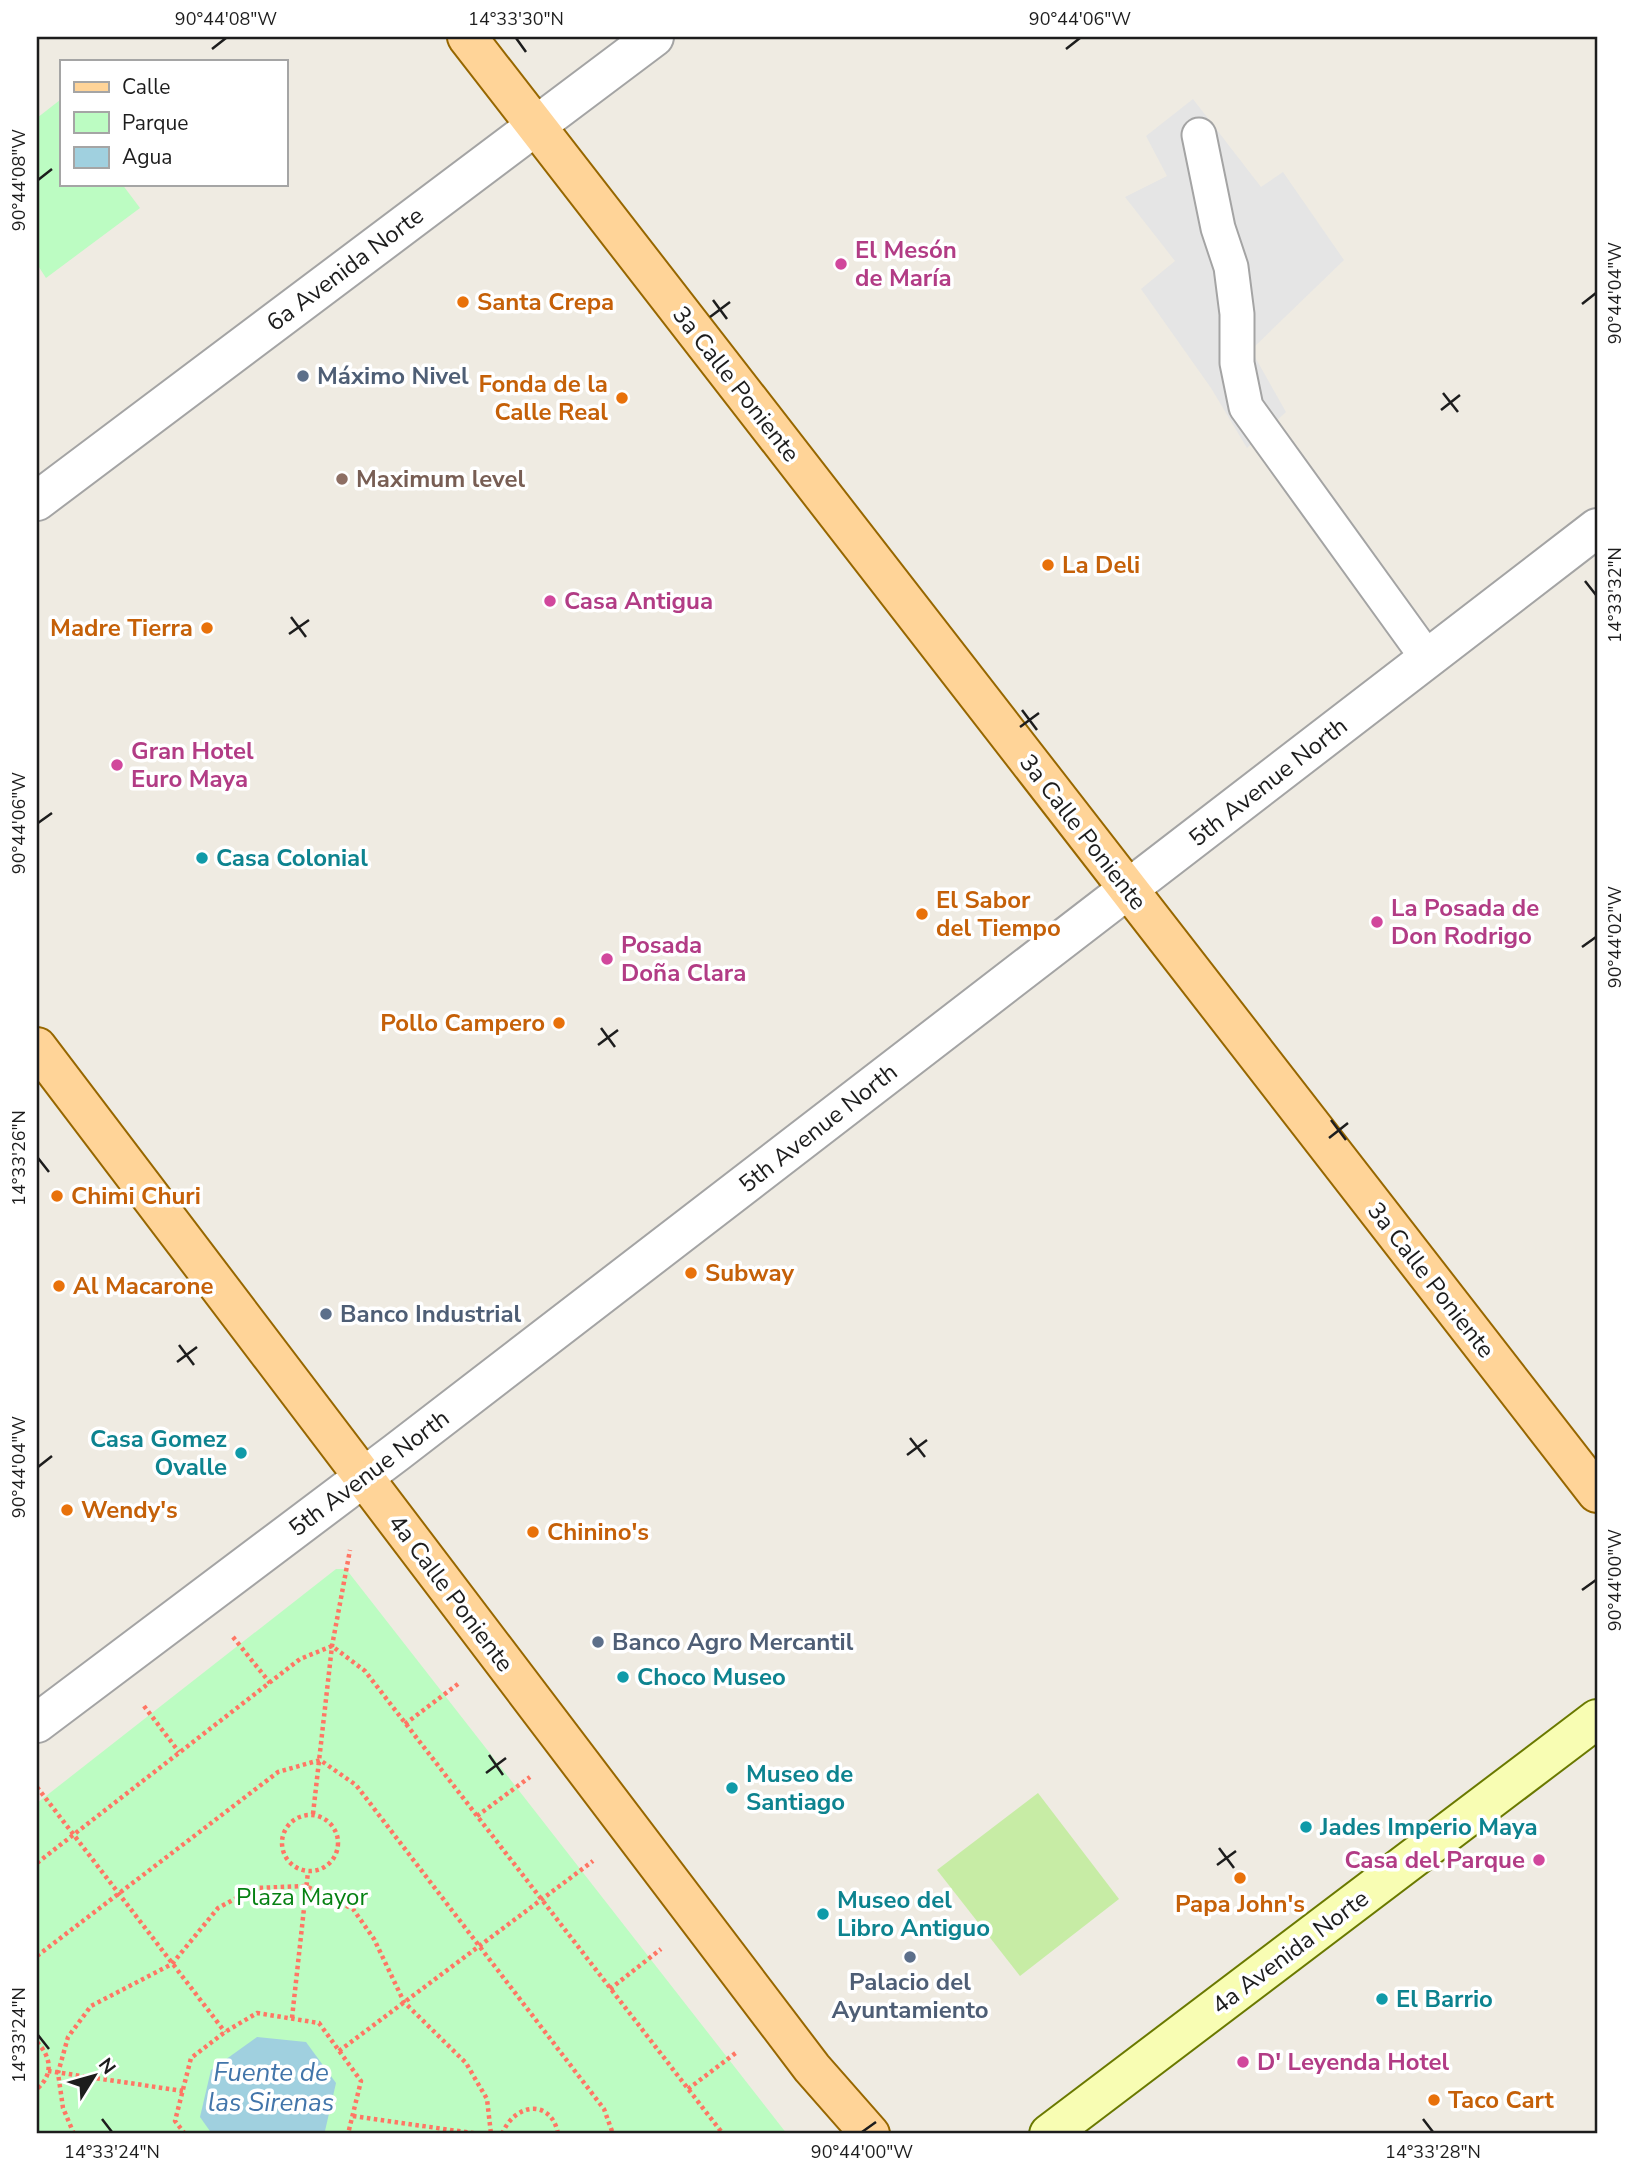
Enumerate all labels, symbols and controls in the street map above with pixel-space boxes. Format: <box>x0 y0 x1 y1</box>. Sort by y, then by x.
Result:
text: 90°44'08"W <box>175 7 277 31</box>
text: 14°33'30"N <box>468 7 564 31</box>
text: 90°44'06"W <box>1029 7 1131 31</box>
legend <box>60 60 287 186</box>
text: Calle <box>122 73 170 101</box>
text: Parque <box>122 109 189 137</box>
text: 90°44'08"W <box>7 129 31 231</box>
text: Agua <box>122 143 172 171</box>
street label: 6a Avenida Norte <box>260 199 430 339</box>
place label: El Mesón de María <box>855 234 957 294</box>
text: 90°44'04"W <box>1603 242 1627 344</box>
marker: El Mesón de María <box>833 256 849 272</box>
place label: Santa Crepa <box>477 286 614 318</box>
marker: Santa Crepa <box>455 294 471 310</box>
street label: 3a Calle Poniente <box>665 300 807 468</box>
place label: Máximo Nivel <box>317 360 469 392</box>
marker: Máximo Nivel <box>295 368 311 384</box>
place label: Fonda de la Calle Real <box>478 368 608 428</box>
marker: Fonda de la Calle Real <box>614 390 630 406</box>
place label: Maximum level <box>356 463 525 495</box>
marker: Maximum level <box>334 471 350 487</box>
text: 14°33'32"N <box>1603 547 1627 643</box>
place label: La Deli <box>1062 549 1140 581</box>
marker: La Deli <box>1040 557 1056 573</box>
place label: Casa Antigua <box>564 585 713 617</box>
marker: Casa Antigua <box>542 593 558 609</box>
place label: Madre Tierra <box>50 612 193 644</box>
marker: Madre Tierra <box>199 620 215 636</box>
street label: 5th Avenue North <box>1182 710 1354 854</box>
place label: Gran Hotel Euro Maya <box>131 735 254 795</box>
street label: 3a Calle Poniente <box>1012 748 1154 916</box>
marker: Gran Hotel Euro Maya <box>109 757 125 773</box>
text: 90°44'06"W <box>7 772 31 874</box>
place label: Casa Colonial <box>216 842 368 874</box>
marker: Casa Colonial <box>194 850 210 866</box>
place label: El Sabor del Tiempo <box>936 884 1061 944</box>
text: 90°44'02"W <box>1603 886 1627 988</box>
place label: La Posada de Don Rodrigo <box>1391 892 1539 952</box>
marker: El Sabor del Tiempo <box>914 906 930 922</box>
marker: La Posada de Don Rodrigo <box>1369 914 1385 930</box>
place label: Posada Doña Clara <box>621 929 746 989</box>
marker: Posada Doña Clara <box>599 951 615 967</box>
place label: Pollo Campero <box>380 1007 545 1039</box>
marker: Pollo Campero <box>551 1015 567 1031</box>
street label: 5th Avenue North <box>732 1056 904 1200</box>
text: 14°33'26"N <box>7 1110 31 1206</box>
place label: Chimi Churi <box>71 1180 201 1212</box>
marker: Chimi Churi <box>49 1188 65 1204</box>
street label: 3a Calle Poniente <box>1360 1196 1502 1364</box>
place label: Subway <box>705 1257 794 1289</box>
marker: Subway <box>683 1265 699 1281</box>
place label: Al Macarone <box>73 1270 213 1302</box>
marker: Al Macarone <box>51 1278 67 1294</box>
place label: Banco Industrial <box>340 1298 522 1330</box>
marker: Banco Industrial <box>318 1306 334 1322</box>
street label: 5th Avenue North <box>282 1402 456 1544</box>
text: 90°44'04"W <box>7 1416 31 1518</box>
place label: Casa Gomez Ovalle <box>90 1423 227 1483</box>
marker: Casa Gomez Ovalle <box>233 1445 249 1461</box>
place label: Wendy's <box>81 1494 178 1526</box>
marker: Wendy's <box>59 1502 75 1518</box>
street label: 4a Calle Poniente <box>381 1508 521 1678</box>
place label: Chinino's <box>547 1516 649 1548</box>
marker: Chinino's <box>525 1524 541 1540</box>
text: 90°44'00"W <box>1603 1529 1627 1631</box>
place label: Banco Agro Mercantil <box>612 1626 854 1658</box>
marker: Banco Agro Mercantil <box>590 1634 606 1650</box>
place label: Choco Museo <box>637 1661 786 1693</box>
marker: Choco Museo <box>615 1669 631 1685</box>
place label: Museo de Santiago <box>746 1758 853 1818</box>
marker: Museo de Santiago <box>724 1780 740 1796</box>
place label: Jades Imperio Maya <box>1319 1811 1538 1843</box>
marker: Jades Imperio Maya <box>1298 1819 1314 1835</box>
place label: Casa del Parque <box>1344 1844 1525 1876</box>
marker: Casa del Parque <box>1531 1852 1547 1868</box>
marker: Papa John's <box>1232 1870 1248 1886</box>
park label: Plaza Mayor <box>236 1881 368 1913</box>
street label: 4a Avenida Norte <box>1205 1882 1375 2022</box>
place label: Museo del Libro Antiguo <box>837 1884 990 1944</box>
place label: Papa John's <box>1175 1888 1305 1920</box>
marker: Museo del Libro Antiguo <box>815 1906 831 1922</box>
marker: Palacio del Ayuntamiento <box>902 1949 918 1965</box>
place label: Palacio del Ayuntamiento <box>831 1966 989 2026</box>
place label: El Barrio <box>1396 1983 1493 2015</box>
text: 14°33'24"N <box>7 1987 31 2083</box>
marker: El Barrio <box>1374 1991 1390 2007</box>
north arrow <box>60 2042 130 2112</box>
place label: D' Leyenda Hotel <box>1257 2046 1450 2078</box>
text: N <box>92 2053 121 2080</box>
marker: D' Leyenda Hotel <box>1235 2054 1251 2070</box>
water label: Fuente de las Sirenas <box>208 2055 334 2120</box>
place label: Taco Cart <box>1448 2084 1555 2116</box>
marker: Taco Cart <box>1426 2092 1442 2108</box>
text: 14°33'24"N <box>64 2140 160 2164</box>
text: 90°44'00"W <box>811 2140 913 2164</box>
text: 14°33'28"N <box>1385 2140 1481 2164</box>

